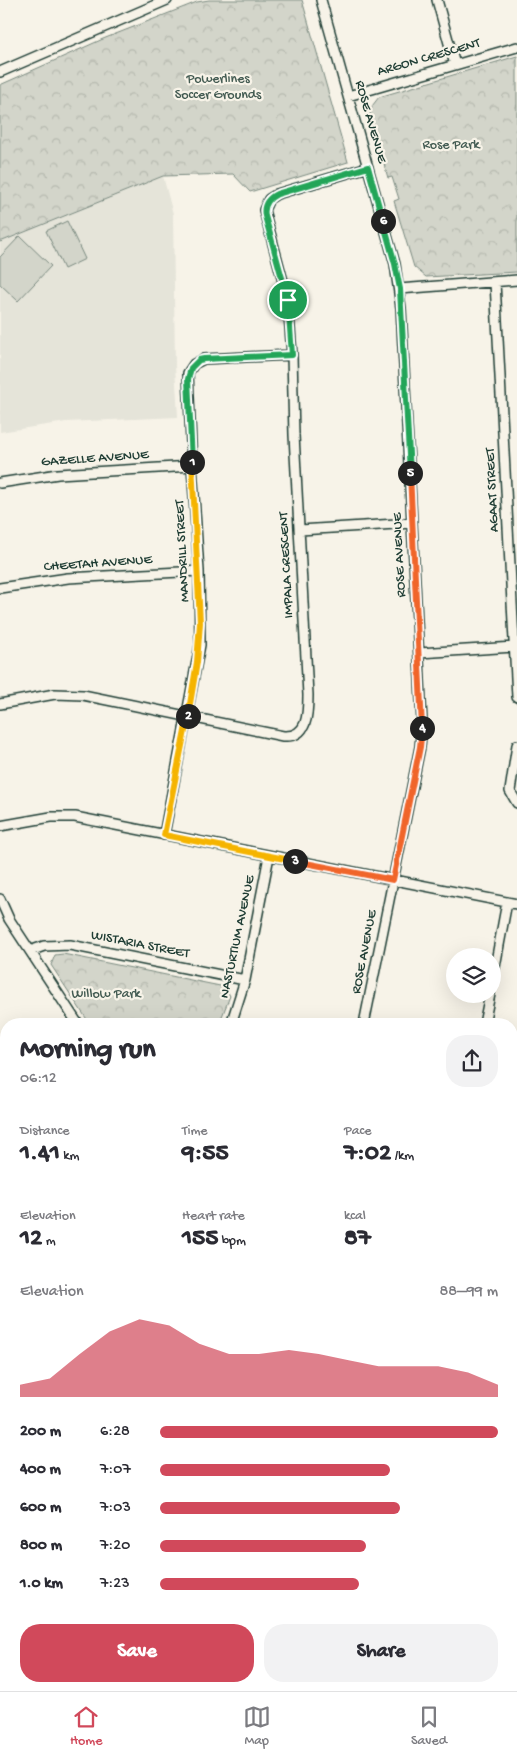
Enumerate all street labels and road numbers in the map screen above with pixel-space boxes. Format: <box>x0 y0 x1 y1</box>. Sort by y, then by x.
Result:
street label: ARGON CRESCENT <box>376 35 483 81</box>
street label: ROSE AVENUE <box>350 79 390 166</box>
street label: GAZELLE AVENUE <box>41 447 151 471</box>
street label: AGAAT STREET <box>482 447 504 533</box>
street label: MANDRILL STREET <box>172 499 194 603</box>
street label: IMPALA CRESCENT <box>276 511 298 619</box>
street label: ROSE AVENUE <box>389 511 411 598</box>
street label: CHEETAH AVENUE <box>43 552 154 576</box>
street label: NASTURTIUM AVENUE <box>217 873 260 1000</box>
street label: ROSE AVENUE <box>349 907 382 995</box>
street label: WISTARIA STREET <box>89 927 191 963</box>

